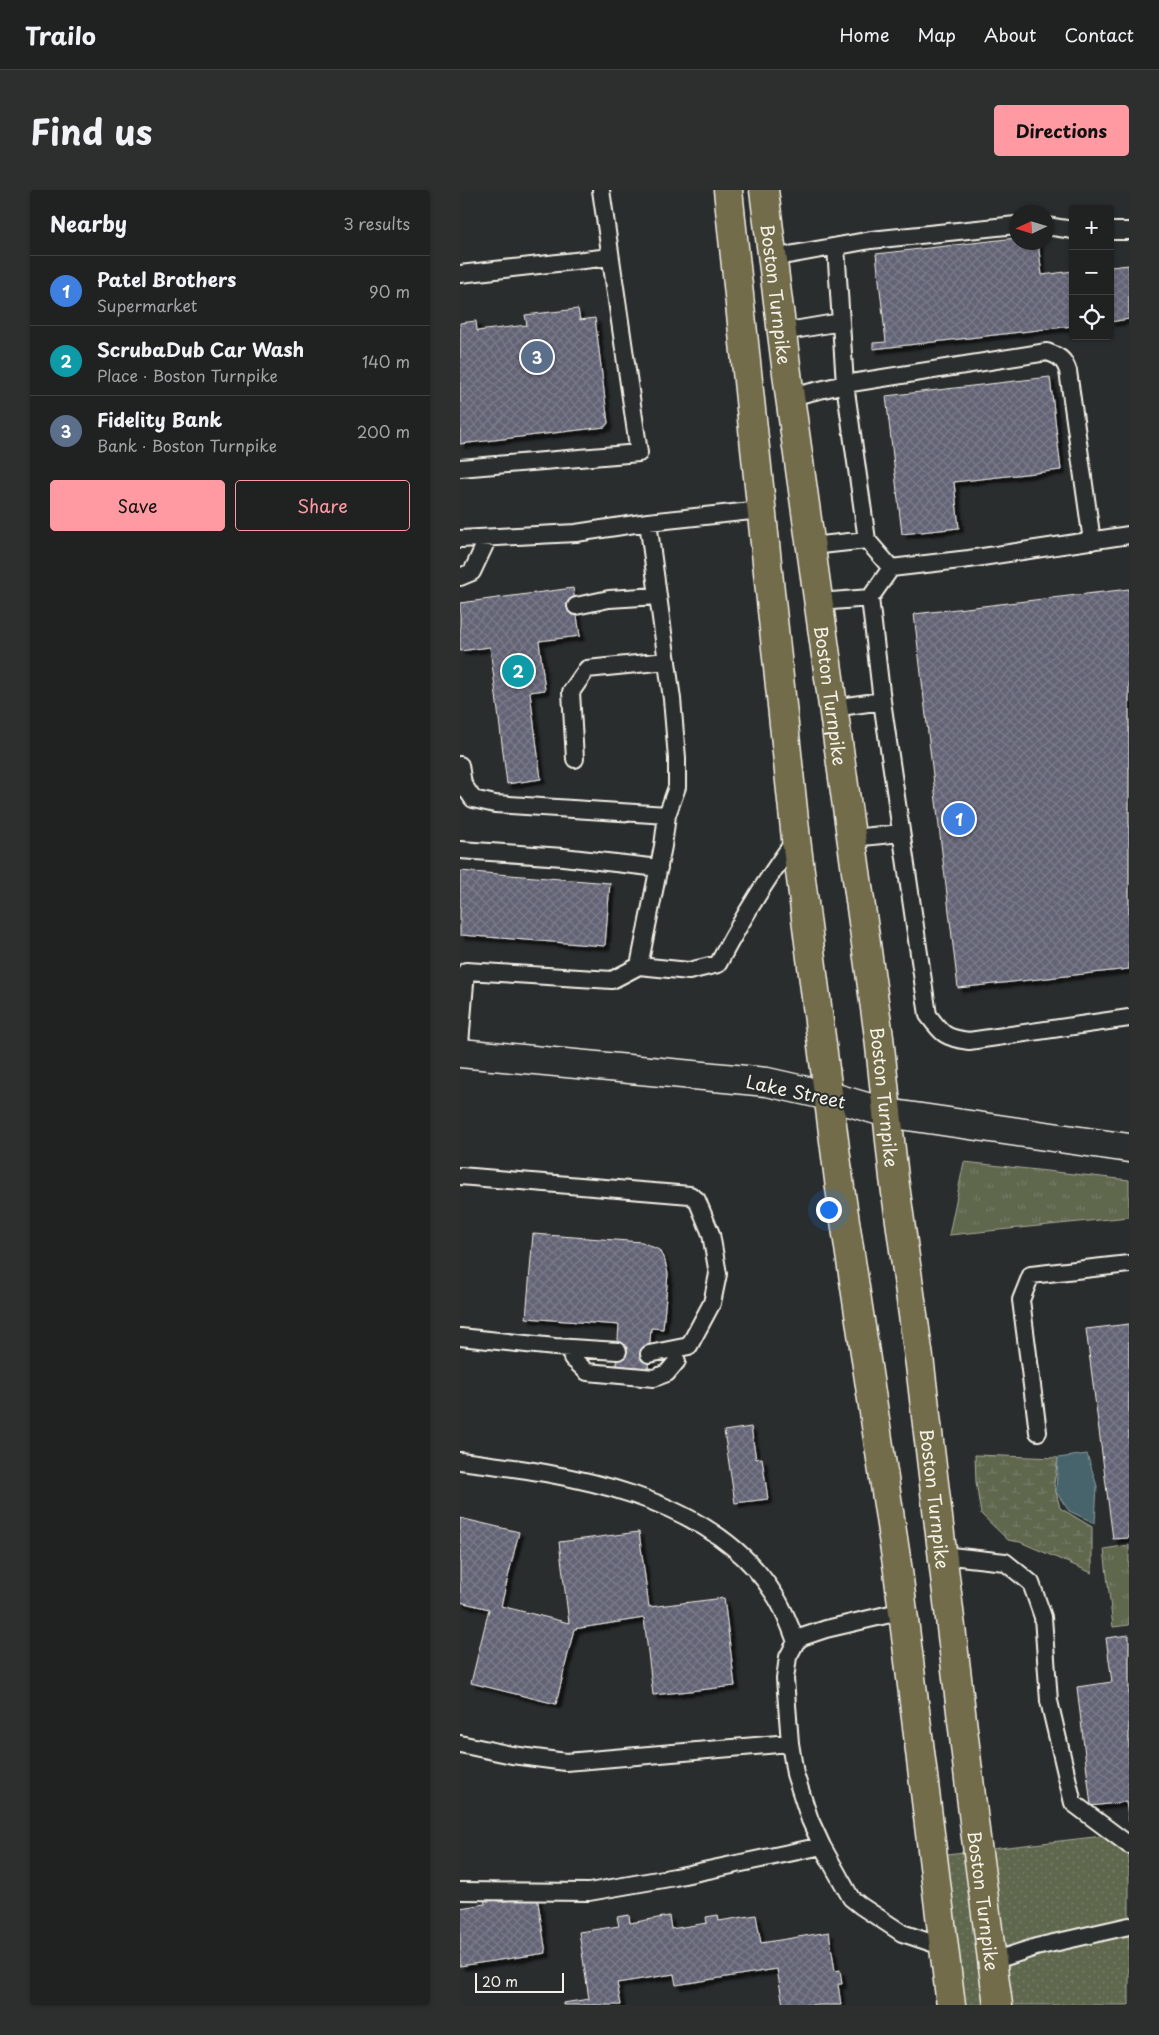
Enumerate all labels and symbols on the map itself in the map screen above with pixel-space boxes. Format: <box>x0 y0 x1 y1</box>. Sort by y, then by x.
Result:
north arrow <box>1009 205 1054 250</box>
street label: Boston Turnpike <box>755 222 799 366</box>
pin: 3 <box>521 338 553 376</box>
street label: Boston Turnpike <box>808 624 855 767</box>
pin: 2 <box>502 652 534 690</box>
pin: 1 <box>943 800 975 838</box>
street label: Boston Turnpike <box>864 1025 906 1169</box>
street label: Lake Street <box>744 1067 848 1115</box>
your location <box>816 1197 842 1223</box>
street label: Boston Turnpike <box>914 1427 958 1570</box>
street label: Boston Turnpike <box>962 1829 1007 1973</box>
scale bar <box>475 1970 564 1993</box>

